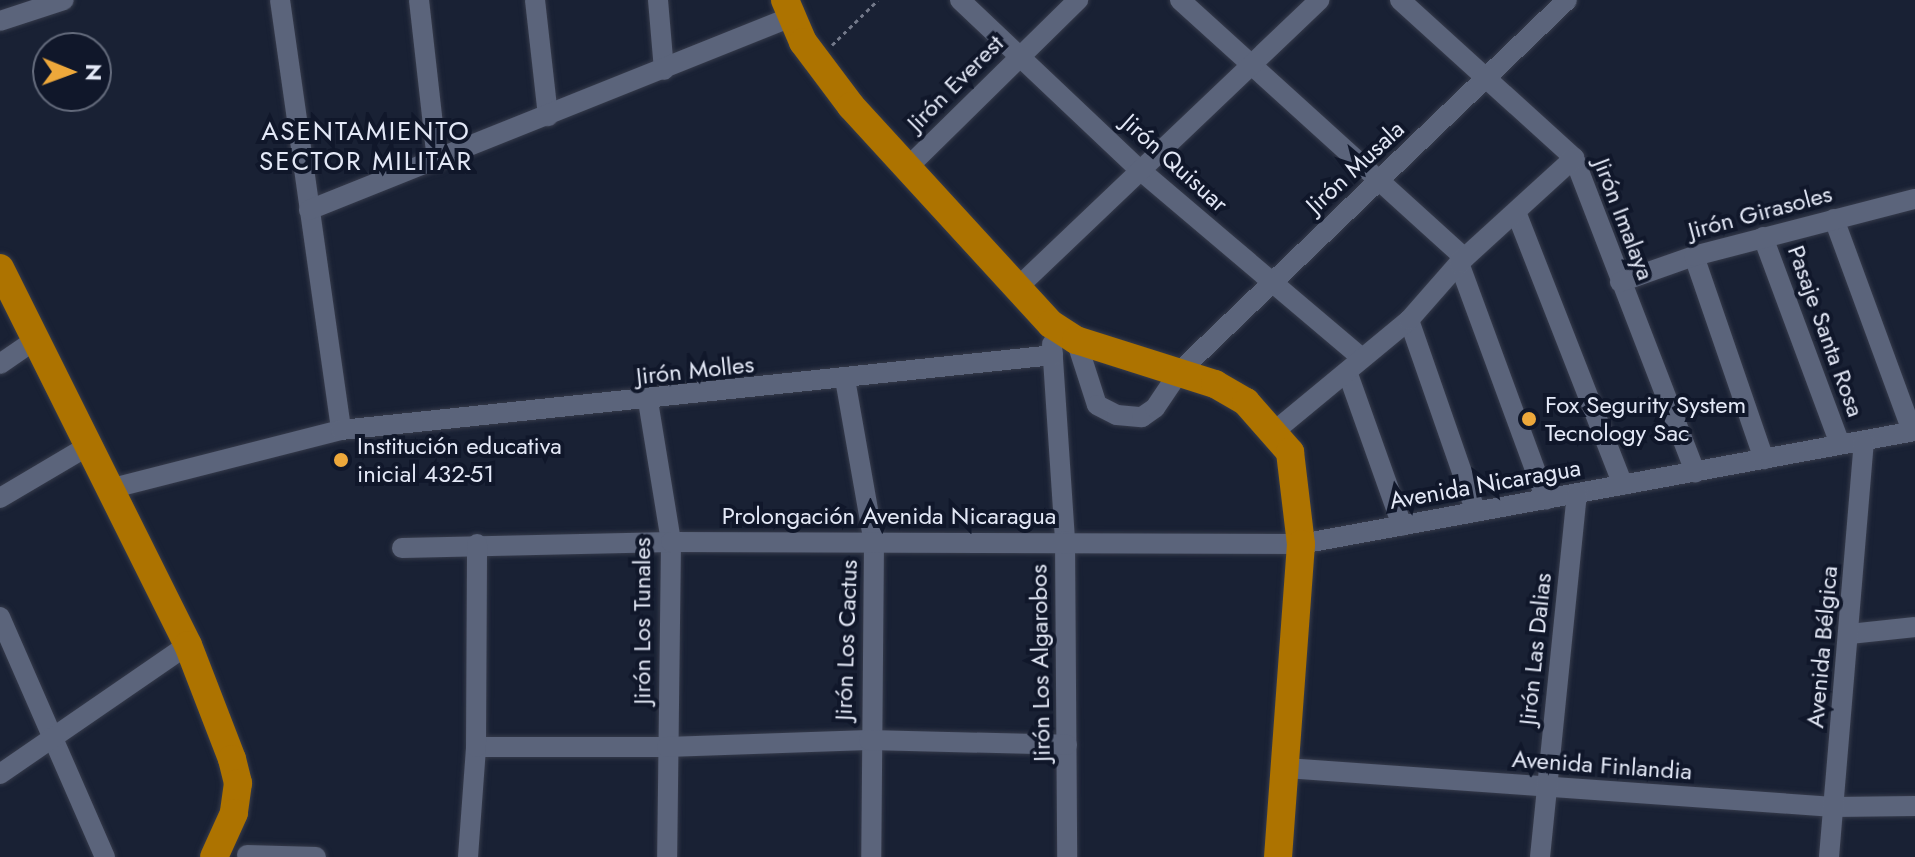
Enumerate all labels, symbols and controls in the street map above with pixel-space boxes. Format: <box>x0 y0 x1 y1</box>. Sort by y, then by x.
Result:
street label: Jirón Everest <box>901 29 1009 137</box>
north arrow <box>32 32 112 112</box>
text: N <box>78 63 110 81</box>
street label: Jirón Quisuar <box>1116 108 1234 218</box>
street label: Jirón Musala <box>1300 114 1410 220</box>
district label: ASENTAMIENTO SECTOR MILITAR <box>259 116 473 178</box>
street label: Jirón Imalaya <box>1588 154 1660 284</box>
street label: Jirón Girasoles <box>1685 179 1835 245</box>
street label: Pasaje Santa Rosa <box>1782 241 1870 421</box>
street label: Jirón Molles <box>635 349 755 391</box>
place label: Fox Segurity System Tecnology Sac <box>1545 391 1746 447</box>
marker: Fox Segurity System Tecnology Sac <box>1520 410 1538 428</box>
place label: Institución educativa inicial 432-51 <box>357 432 562 488</box>
marker: Institución educativa inicial 432-51 <box>332 451 350 469</box>
street label: Avenida Nicaragua <box>1387 453 1583 515</box>
street label: Prolongación Avenida Nicaragua <box>722 502 1056 530</box>
street label: Jirón Los Tunales <box>628 537 656 705</box>
street label: Jirón Los Cactus <box>829 559 863 721</box>
street label: Jirón Los Algarobos <box>1024 564 1056 762</box>
street label: Avenida Bélgica <box>1801 565 1843 729</box>
street label: Jirón Las Dalias <box>1513 571 1557 727</box>
street label: Avenida Finlandia <box>1511 744 1693 786</box>

